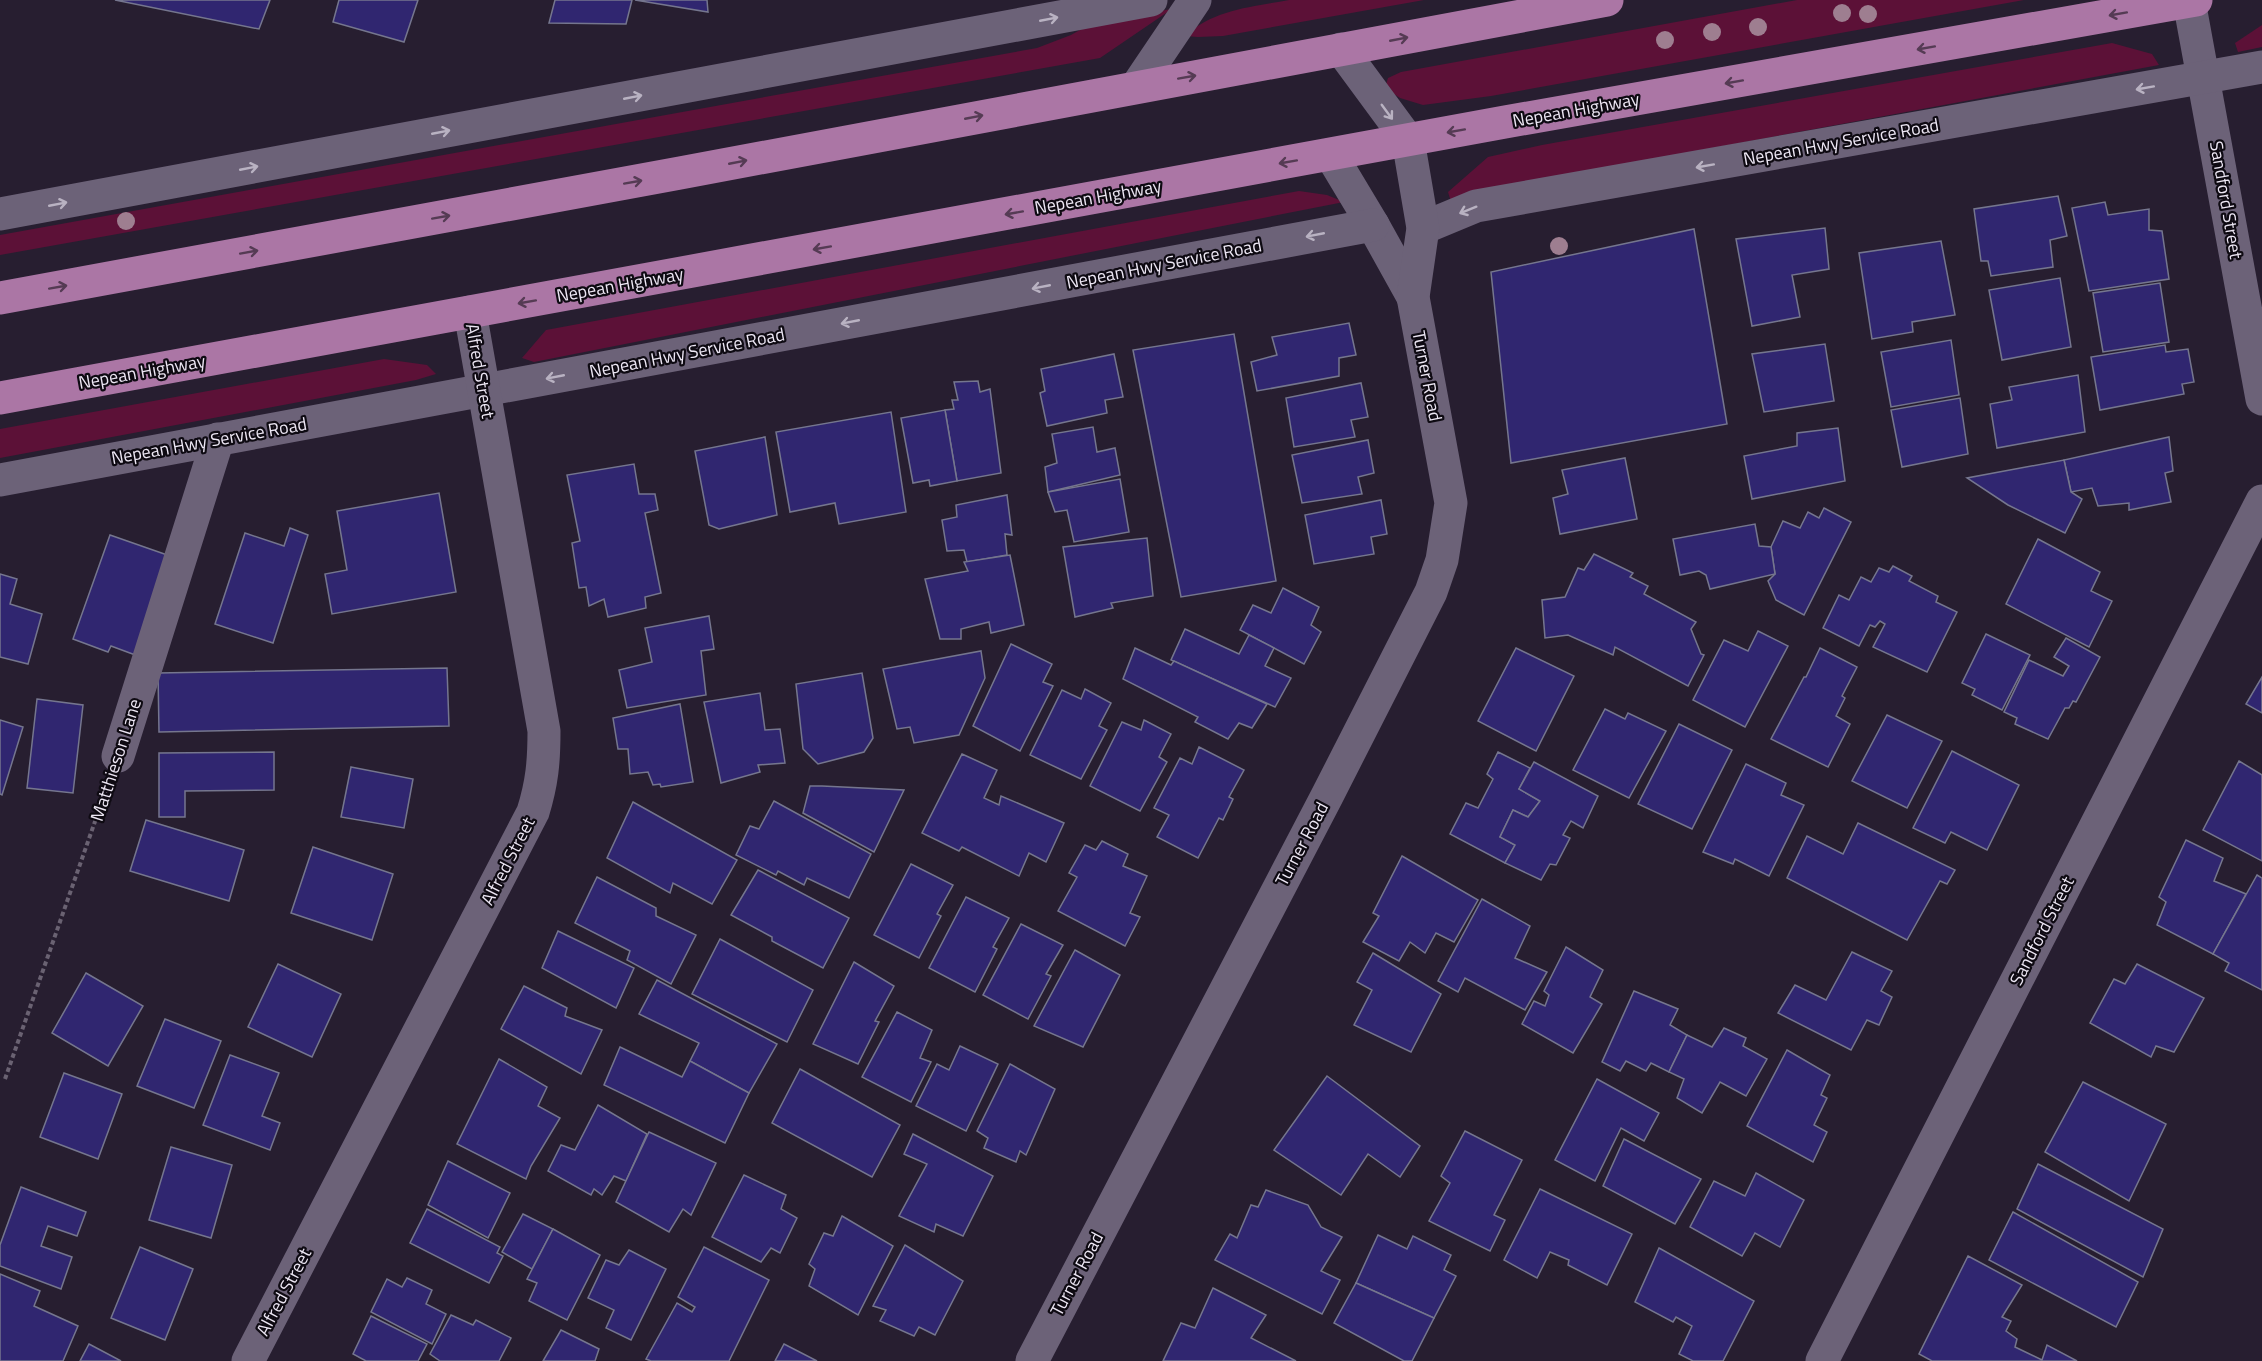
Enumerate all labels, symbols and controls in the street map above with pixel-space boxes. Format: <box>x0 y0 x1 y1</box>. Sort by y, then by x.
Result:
one-way arrow <box>2108 9 2128 20</box>
one-way arrow <box>1039 13 1059 24</box>
one-way arrow <box>1388 33 1408 44</box>
one-way arrow <box>1916 43 1936 54</box>
one-way arrow <box>1176 72 1196 83</box>
one-way arrow <box>1724 77 1744 88</box>
one-way arrow <box>2136 82 2156 93</box>
street label: Nepean Highway <box>1510 85 1642 134</box>
one-way arrow <box>622 91 642 102</box>
one-way arrow <box>1381 103 1393 119</box>
one-way arrow <box>964 111 984 122</box>
street label: Nepean Hwy Service Road <box>1741 111 1941 172</box>
one-way arrow <box>431 126 450 137</box>
one-way arrow <box>1447 126 1467 137</box>
street label: Sandford Street <box>2203 139 2250 262</box>
one-way arrow <box>728 156 747 167</box>
one-way arrow <box>1279 157 1298 168</box>
one-way arrow <box>1696 161 1716 172</box>
one-way arrow <box>239 162 259 173</box>
street label: Nepean Highway <box>1032 172 1164 221</box>
one-way arrow <box>623 176 642 187</box>
one-way arrow <box>47 198 67 209</box>
one-way arrow <box>1459 205 1478 216</box>
one-way arrow <box>1004 208 1024 219</box>
one-way arrow <box>431 211 451 222</box>
one-way arrow <box>1306 230 1326 241</box>
street label: Nepean Hwy Service Road <box>1064 231 1264 296</box>
one-way arrow <box>813 243 832 254</box>
one-way arrow <box>239 246 259 257</box>
street label: Nepean Highway <box>554 260 686 309</box>
one-way arrow <box>47 281 67 292</box>
one-way arrow <box>1032 281 1052 292</box>
one-way arrow <box>517 297 537 308</box>
one-way arrow <box>840 317 860 328</box>
street label: Nepean Hwy Service Road <box>587 320 787 385</box>
street label: Alfred Street <box>459 321 502 421</box>
street label: Turner Road <box>1405 328 1449 423</box>
street label: Nepean Highway <box>76 347 208 396</box>
one-way arrow <box>545 372 565 383</box>
street label: Nepean Hwy Service Road <box>109 410 309 471</box>
street label: Matthieson Lane <box>83 695 148 825</box>
street label: Turner Road <box>1268 797 1335 891</box>
street label: Alfred Street <box>474 811 542 910</box>
street label: Sandford Street <box>2002 871 2081 990</box>
street label: Turner Road <box>1043 1227 1110 1321</box>
street label: Alfred Street <box>249 1243 318 1340</box>

